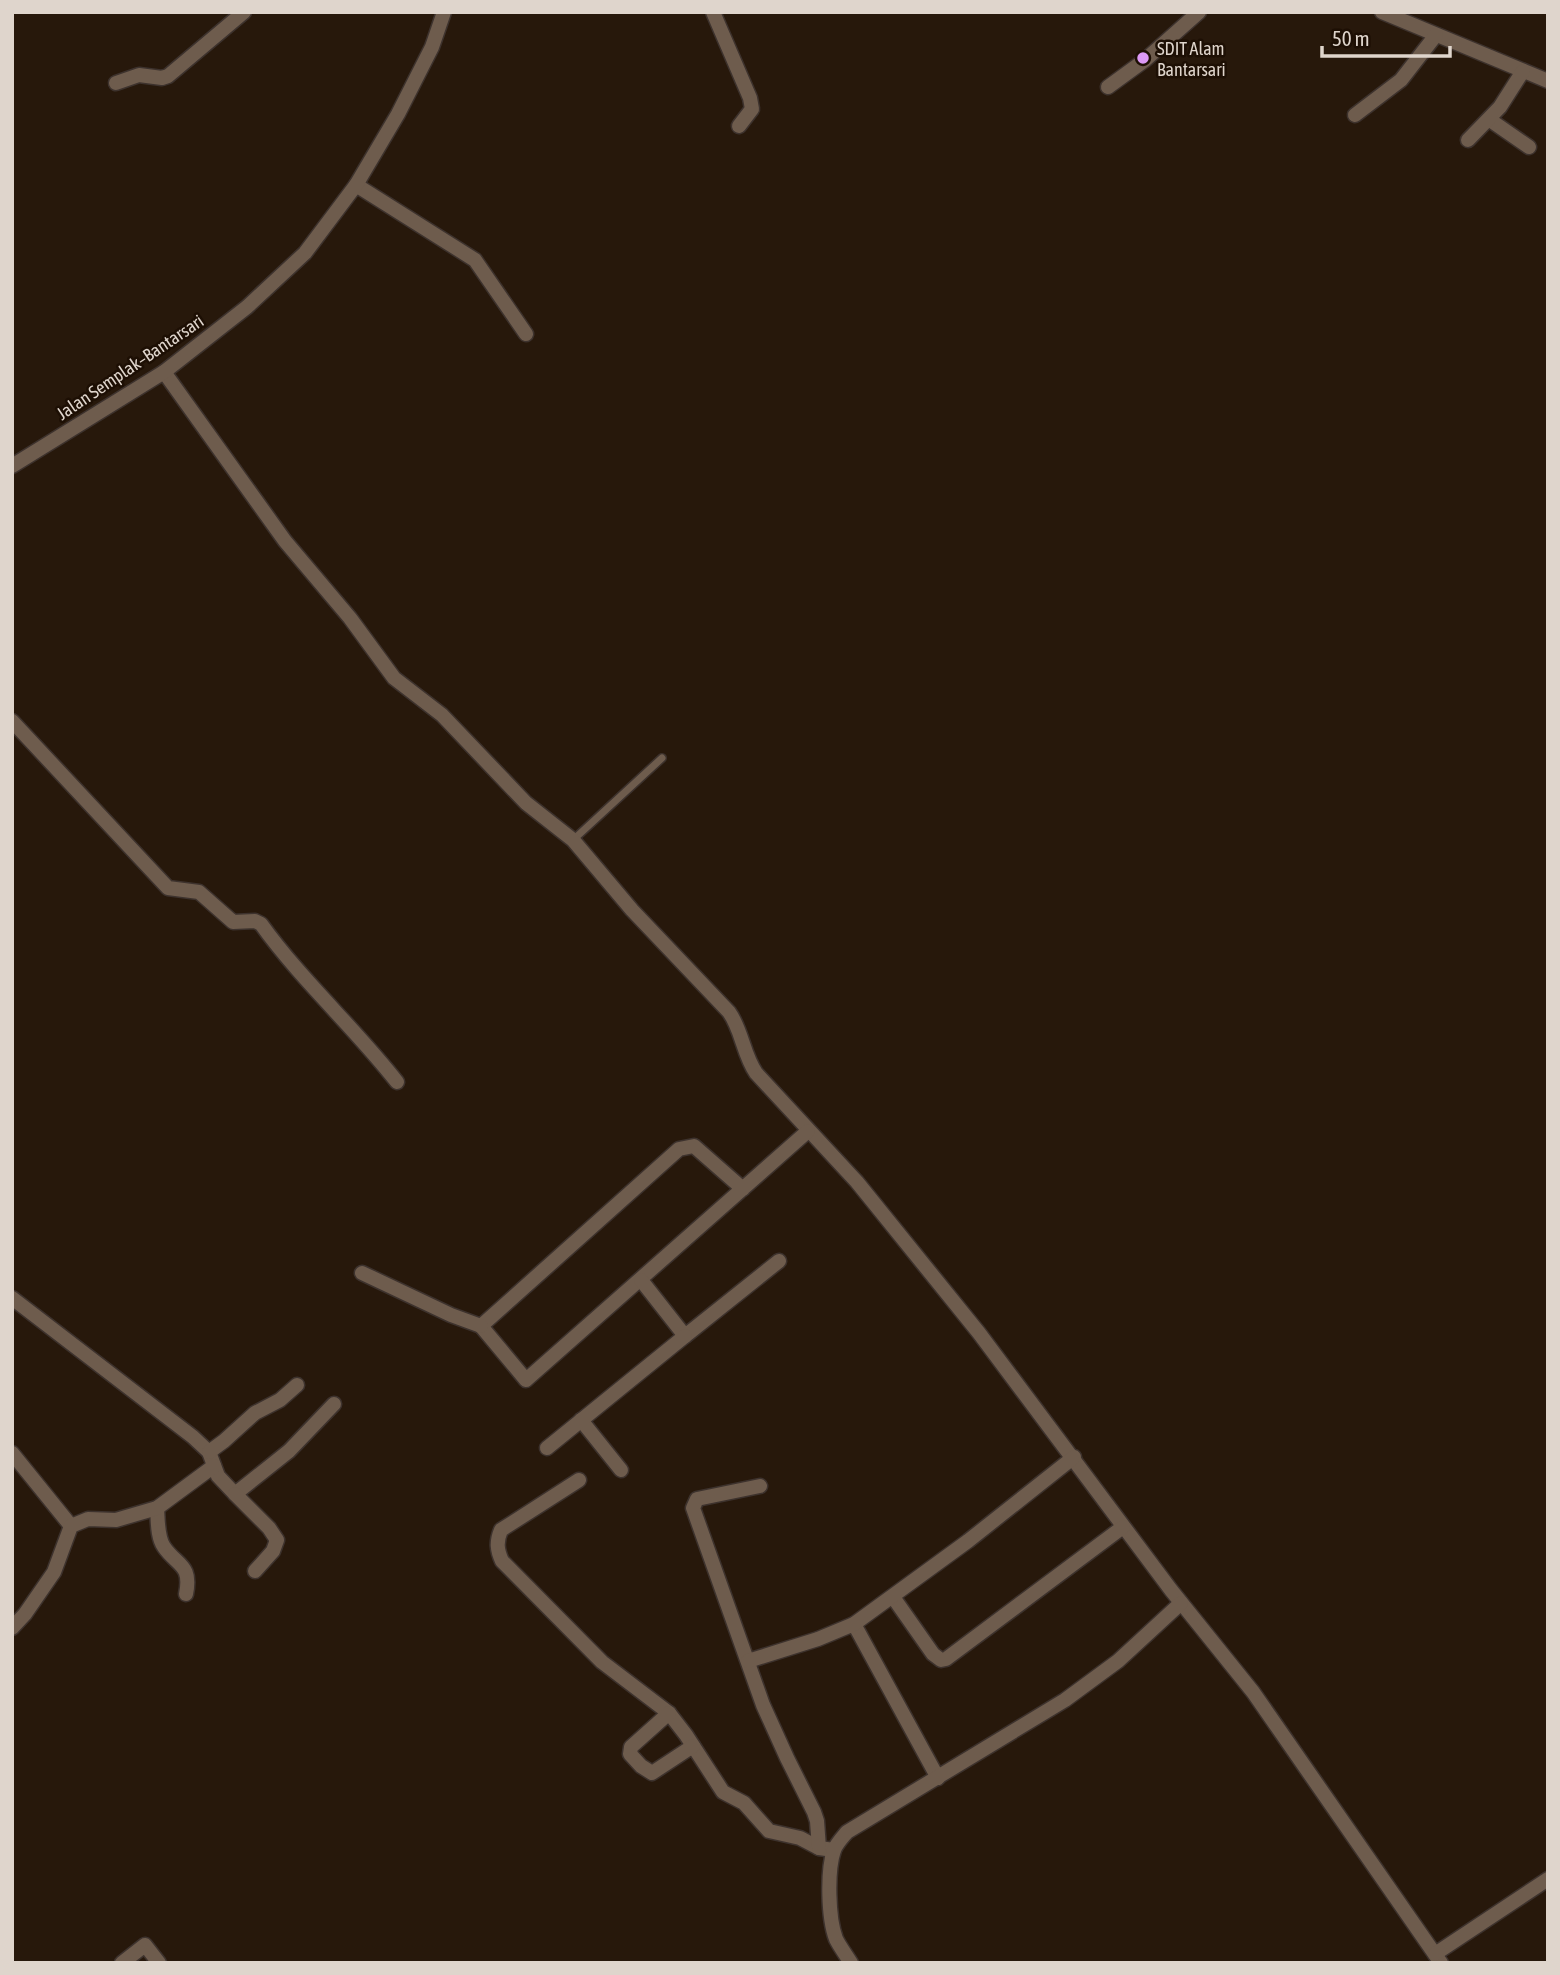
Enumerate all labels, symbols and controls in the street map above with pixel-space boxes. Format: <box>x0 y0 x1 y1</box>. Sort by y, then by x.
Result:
scale bar <box>1322 14 1450 58</box>
text: 50 m <box>1332 26 1370 50</box>
place label: SDIT Alam Bantarsari <box>1157 38 1226 80</box>
marker: SDIT Alam Bantarsari <box>1135 50 1151 66</box>
street label: Jalan Semplak–Bantarsari <box>53 310 207 424</box>

